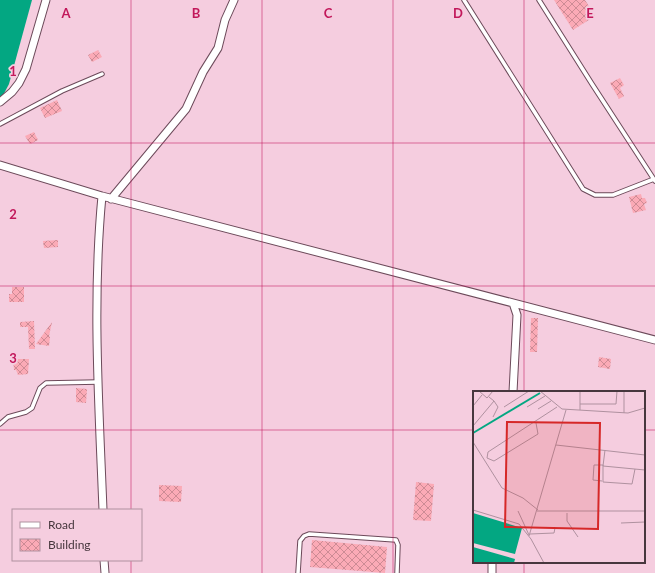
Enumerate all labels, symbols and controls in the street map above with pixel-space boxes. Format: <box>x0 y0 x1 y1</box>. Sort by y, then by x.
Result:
text: A <box>60 5 71 21</box>
text: B <box>192 5 201 21</box>
text: C <box>324 5 333 21</box>
text: D <box>453 5 463 21</box>
text: E <box>586 5 594 21</box>
text: 1 <box>9 63 17 79</box>
text: 2 <box>9 206 17 222</box>
text: 3 <box>9 350 17 366</box>
inset map <box>473 391 645 563</box>
legend <box>12 509 142 561</box>
text: Road <box>48 517 75 532</box>
text: Building <box>48 537 91 552</box>

